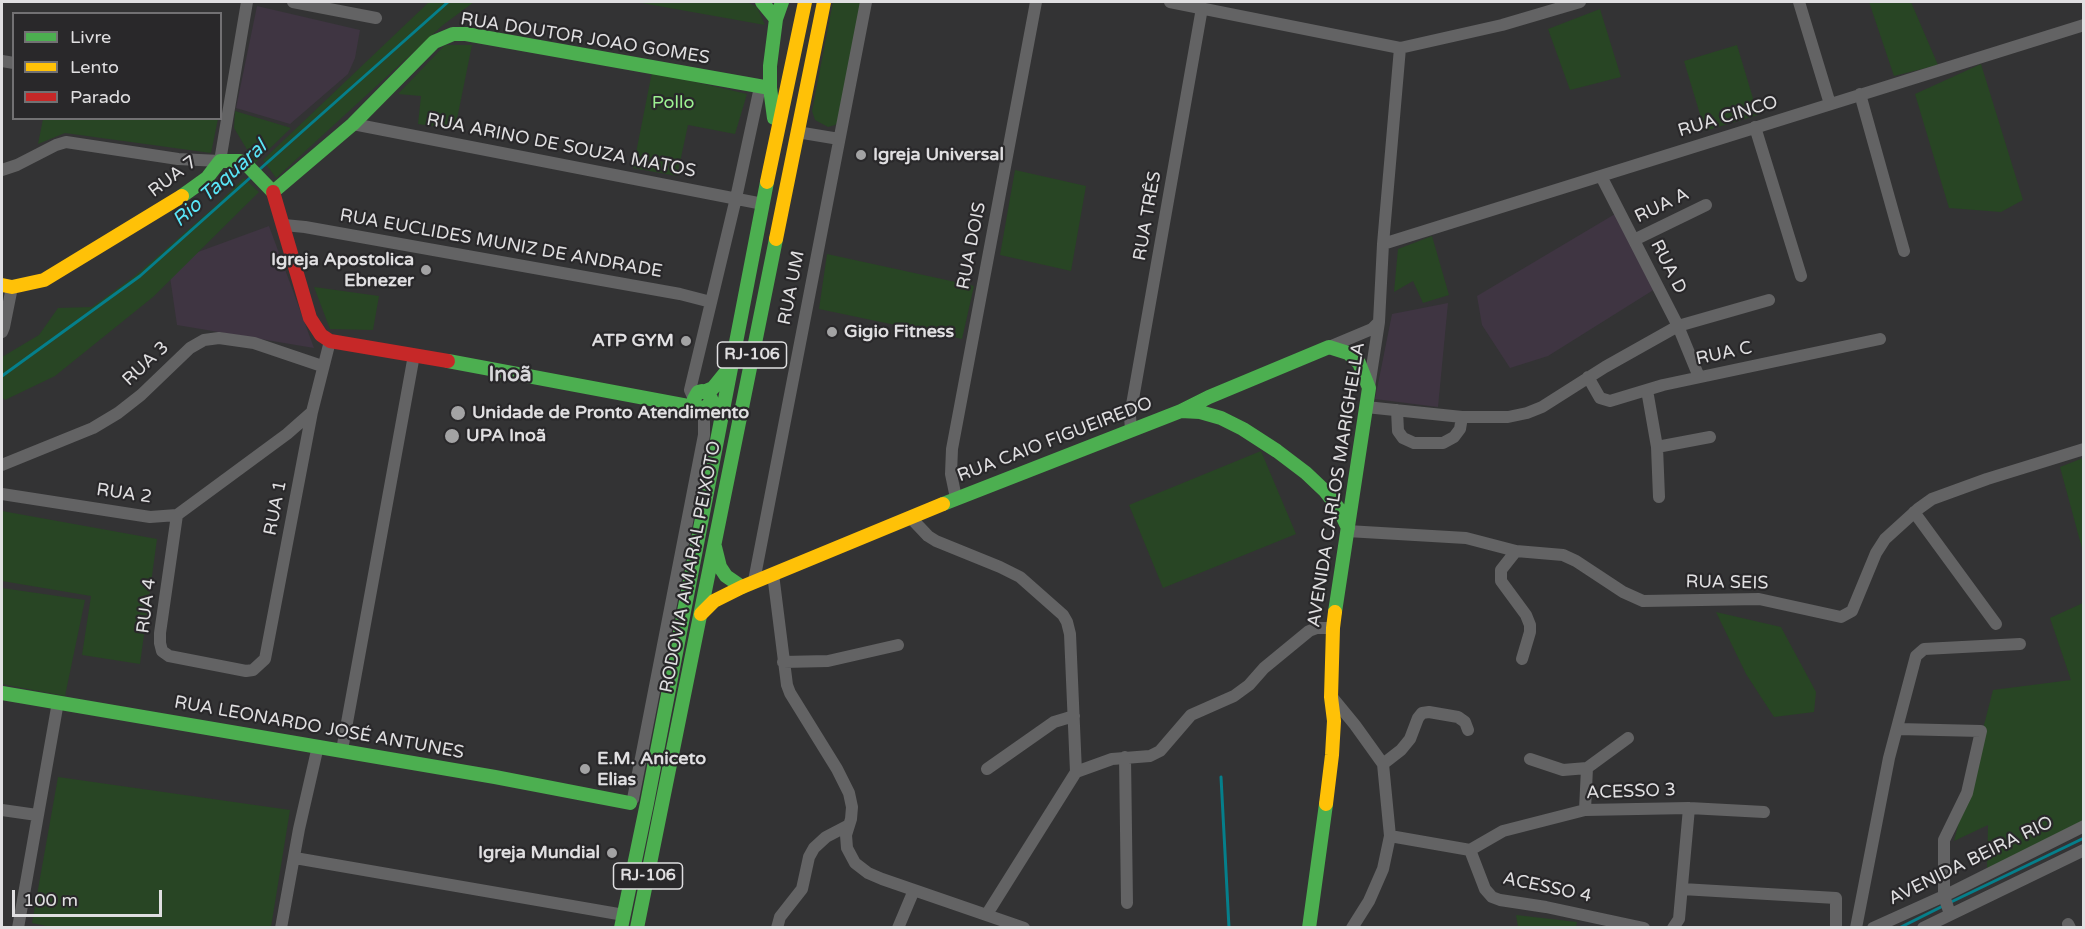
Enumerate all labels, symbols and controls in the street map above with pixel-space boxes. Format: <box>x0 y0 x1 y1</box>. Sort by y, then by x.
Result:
street label: RUA DOUTOR JOAO GOMES <box>459 9 711 69</box>
legend <box>12 12 222 120</box>
text: Livre <box>70 26 111 48</box>
text: Lento <box>70 56 119 78</box>
text: Parado <box>70 86 131 108</box>
park label: Pollo <box>652 92 694 114</box>
street label: RUA CINCO <box>1676 92 1780 142</box>
street label: RUA ARINO DE SOUZA MATOS <box>425 109 697 183</box>
water label: Rio Taquaral <box>168 135 272 233</box>
place label: Igreja Universal <box>873 144 1004 166</box>
marker: Igreja Universal <box>854 148 868 162</box>
street label: RUA 7 <box>144 152 202 202</box>
street label: RUA TRÊS <box>1130 170 1166 262</box>
street label: RUA A <box>1631 184 1693 228</box>
street label: RUA DOIS <box>953 200 991 292</box>
street label: RUA EUCLIDES MUNIZ DE ANDRADE <box>338 205 664 283</box>
street label: RUA D <box>1645 236 1691 298</box>
place label: Igreja Apostolica Ebnezer <box>271 249 414 292</box>
street label: RUA UM <box>774 249 810 327</box>
marker: Igreja Apostolica Ebnezer <box>419 263 433 277</box>
place label: Gigio Fitness <box>844 321 954 343</box>
marker: Gigio Fitness <box>825 325 839 339</box>
place label: ATP GYM <box>591 330 674 352</box>
marker: ATP GYM <box>679 334 693 348</box>
street label: RUA 3 <box>118 337 174 391</box>
street label: RUA C <box>1694 338 1754 370</box>
street label: AVENIDA CARLOS MARIGHELLA <box>1304 341 1370 629</box>
road number: RJ-106 <box>718 342 786 368</box>
district label: Inoã <box>488 362 532 388</box>
street label: RUA CAIO FIGUEIREDO <box>955 393 1155 487</box>
place label: Unidade de Pronto Atendimento <box>472 402 749 424</box>
marker: Unidade de Pronto Atendimento <box>449 404 467 422</box>
place label: UPA Inoã <box>466 425 546 447</box>
marker: UPA Inoã <box>443 427 461 445</box>
street label: RODOVIA AMARAL PEIXOTO <box>656 439 726 695</box>
street label: RUA 2 <box>95 479 153 509</box>
street label: RUA 1 <box>260 479 292 537</box>
street label: RUA SEIS <box>1685 571 1769 595</box>
street label: RUA 4 <box>133 577 161 635</box>
street label: RUA LEONARDO JOSÉ ANTUNES <box>172 692 466 764</box>
place label: E.M. Aniceto Elias <box>597 748 706 790</box>
marker: E.M. Aniceto Elias <box>578 762 592 776</box>
street label: ACESSO 3 <box>1586 780 1676 804</box>
street label: AVENIDA BEIRA RIO <box>1885 812 2057 910</box>
place label: Igreja Mundial <box>478 842 600 864</box>
marker: Igreja Mundial <box>605 846 619 860</box>
road number: RJ-106 <box>614 863 682 889</box>
street label: ACESSO 4 <box>1501 868 1593 908</box>
scale bar <box>15 878 165 916</box>
text: 100 m <box>23 889 78 911</box>

